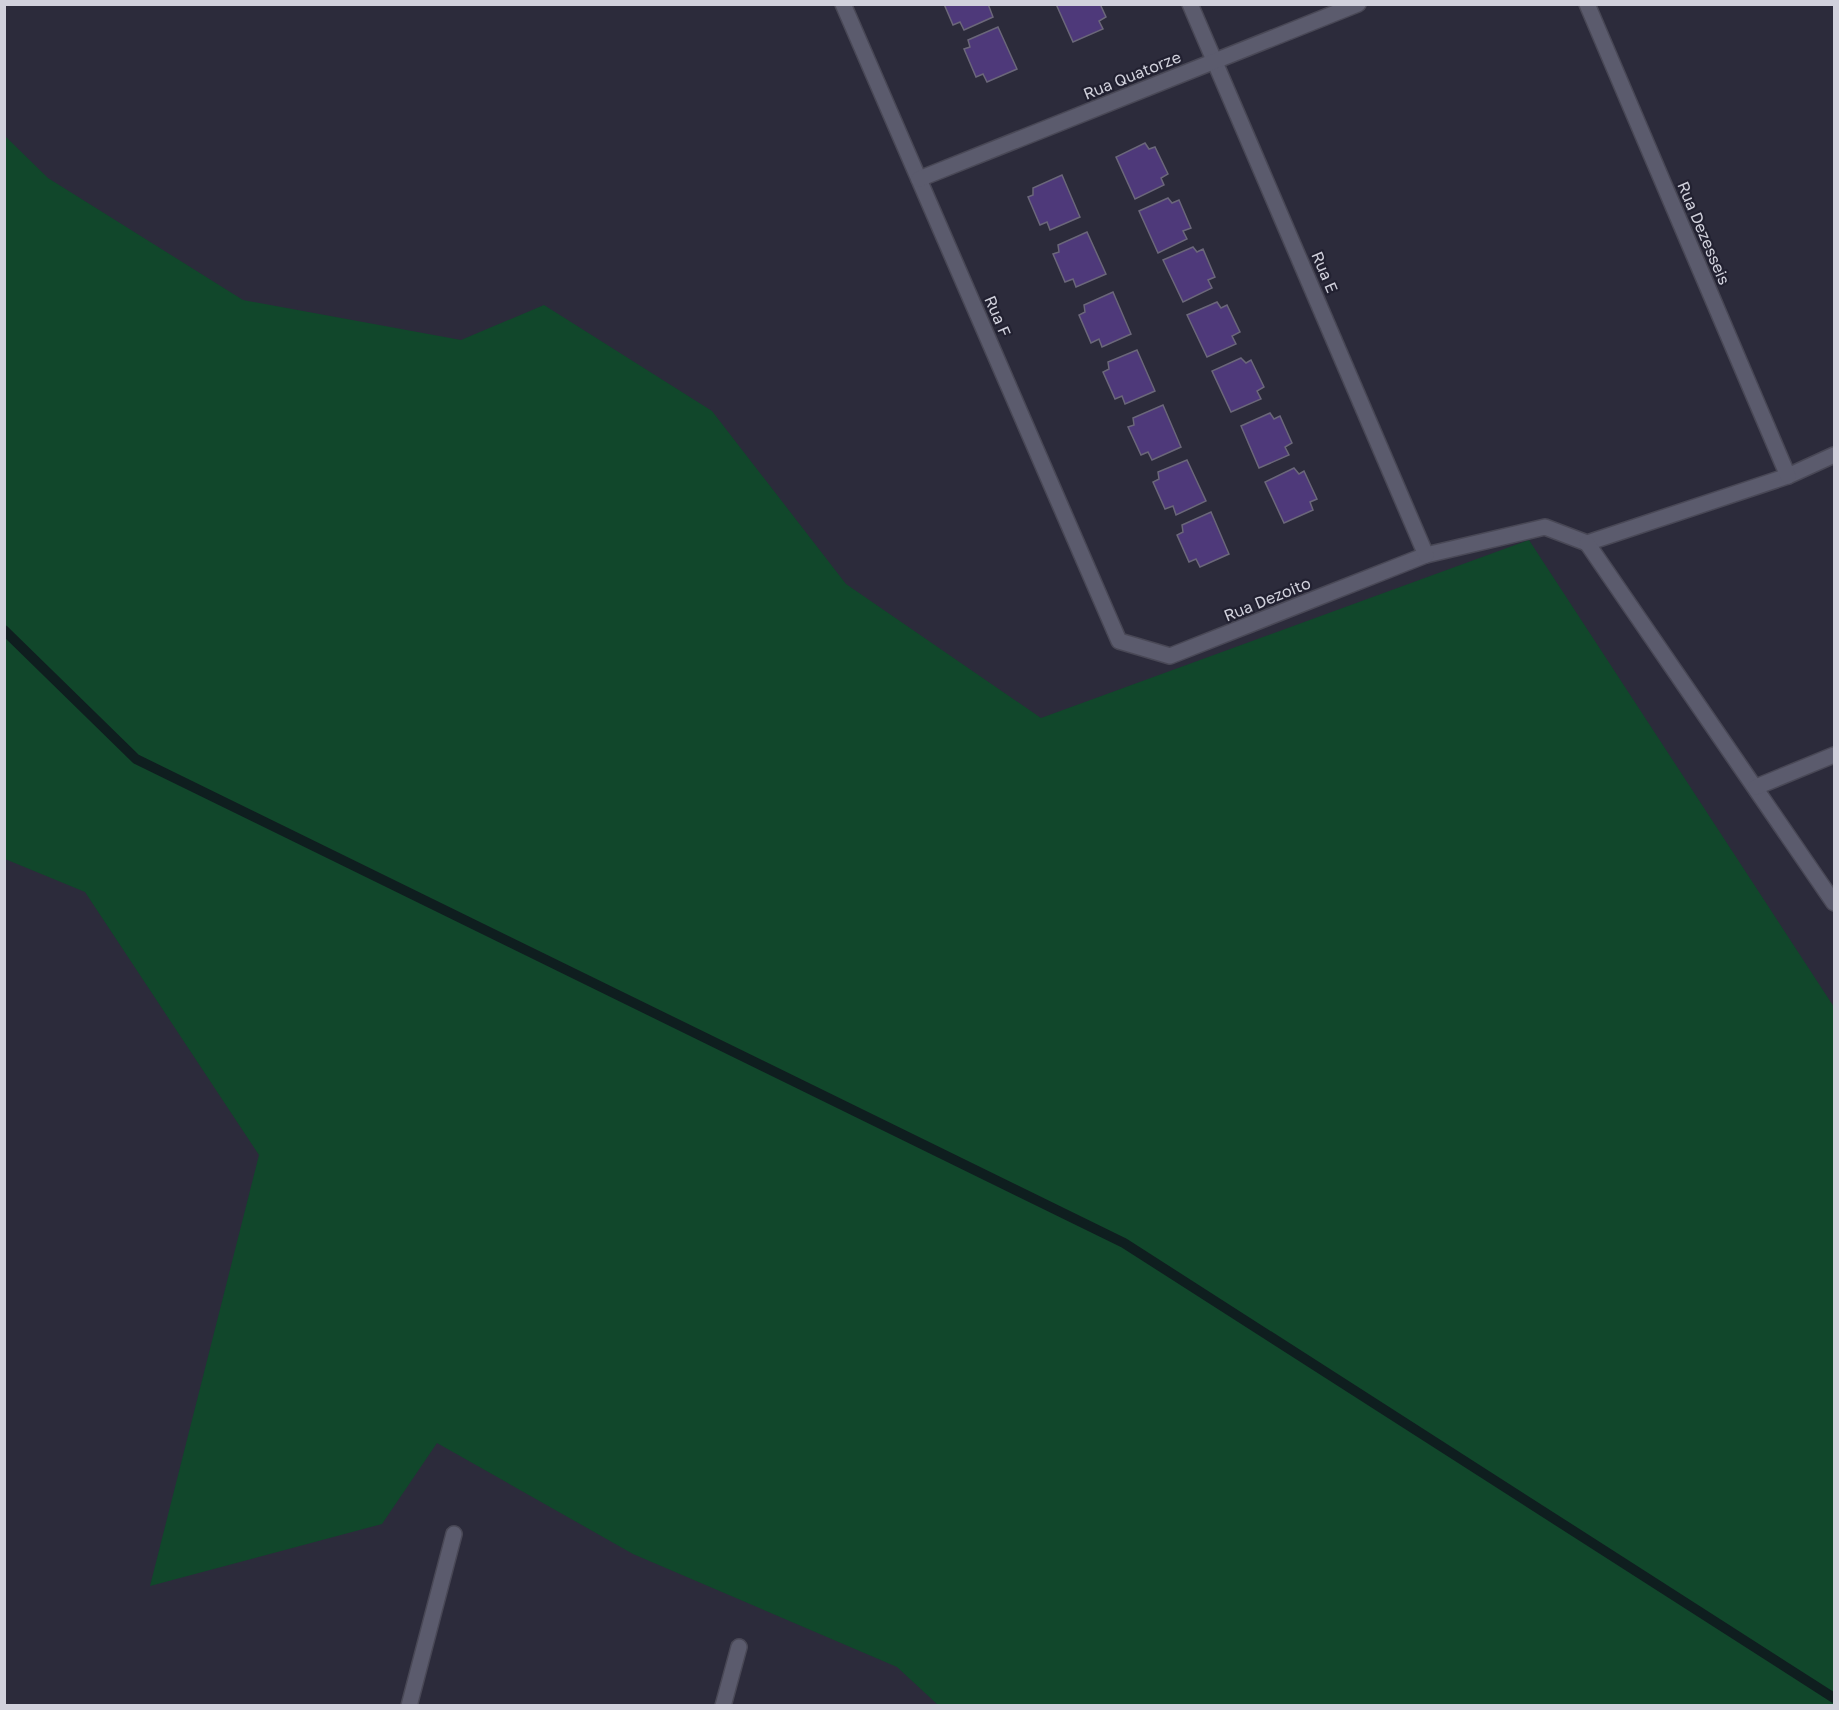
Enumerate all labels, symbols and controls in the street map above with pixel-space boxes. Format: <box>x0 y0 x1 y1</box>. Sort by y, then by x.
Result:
street label: Rua Quatorze <box>1080 46 1184 104</box>
street label: Rua Dezesseis <box>1673 178 1735 288</box>
street label: Rua E <box>1307 248 1343 296</box>
street label: Rua F <box>980 292 1016 340</box>
street label: Rua Dezoito <box>1221 573 1313 625</box>

